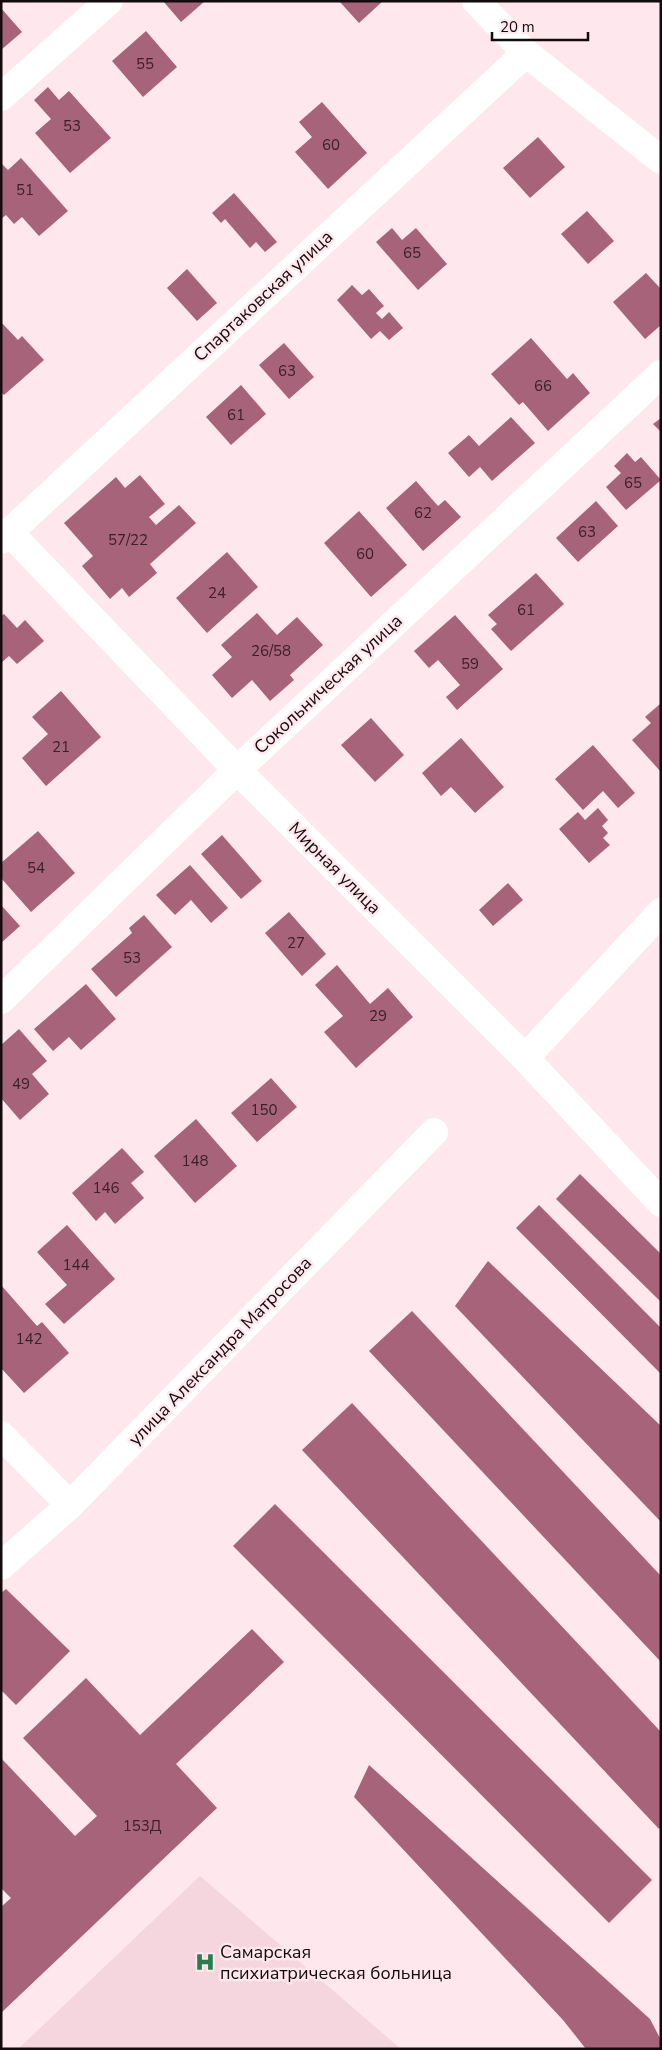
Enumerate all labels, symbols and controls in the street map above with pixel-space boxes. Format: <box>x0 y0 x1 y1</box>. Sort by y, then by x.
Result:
scale bar <box>492 10 588 42</box>
text: 20 m <box>500 17 535 37</box>
house number: 55 <box>136 54 154 74</box>
house number: 53 <box>63 116 81 136</box>
house number: 60 <box>322 135 340 155</box>
house number: 51 <box>16 180 34 200</box>
street label: Спартаковская улица <box>188 225 338 367</box>
house number: 65 <box>403 243 421 263</box>
house number: 63 <box>278 361 296 381</box>
house number: 66 <box>534 376 552 396</box>
house number: 61 <box>227 405 245 425</box>
house number: 65 <box>624 473 642 493</box>
house number: 62 <box>414 503 432 523</box>
house number: 63 <box>578 522 596 542</box>
house number: 57/22 <box>108 530 148 550</box>
house number: 60 <box>356 544 374 564</box>
house number: 24 <box>208 583 226 603</box>
house number: 61 <box>517 600 535 620</box>
street label: Сокольническая улица <box>249 609 407 759</box>
house number: 26/58 <box>251 641 291 661</box>
house number: 59 <box>461 654 479 674</box>
house number: 21 <box>52 737 70 757</box>
street label: Мирная улица <box>284 817 386 919</box>
house number: 54 <box>27 858 45 878</box>
house number: 27 <box>287 933 305 953</box>
house number: 53 <box>123 948 141 968</box>
house number: 29 <box>369 1006 387 1026</box>
house number: 49 <box>12 1074 30 1094</box>
house number: 150 <box>250 1100 278 1120</box>
house number: 148 <box>181 1151 209 1171</box>
house number: 146 <box>92 1178 120 1198</box>
street label: улица Александра Матросова <box>123 1251 317 1451</box>
house number: 144 <box>62 1255 90 1275</box>
house number: 142 <box>15 1329 43 1349</box>
house number: 153Д <box>123 1816 162 1836</box>
place label: Самарская психиатрическая больница <box>220 1940 452 1985</box>
hospital icon: Самарская психиатрическая больница <box>194 1951 216 1973</box>

